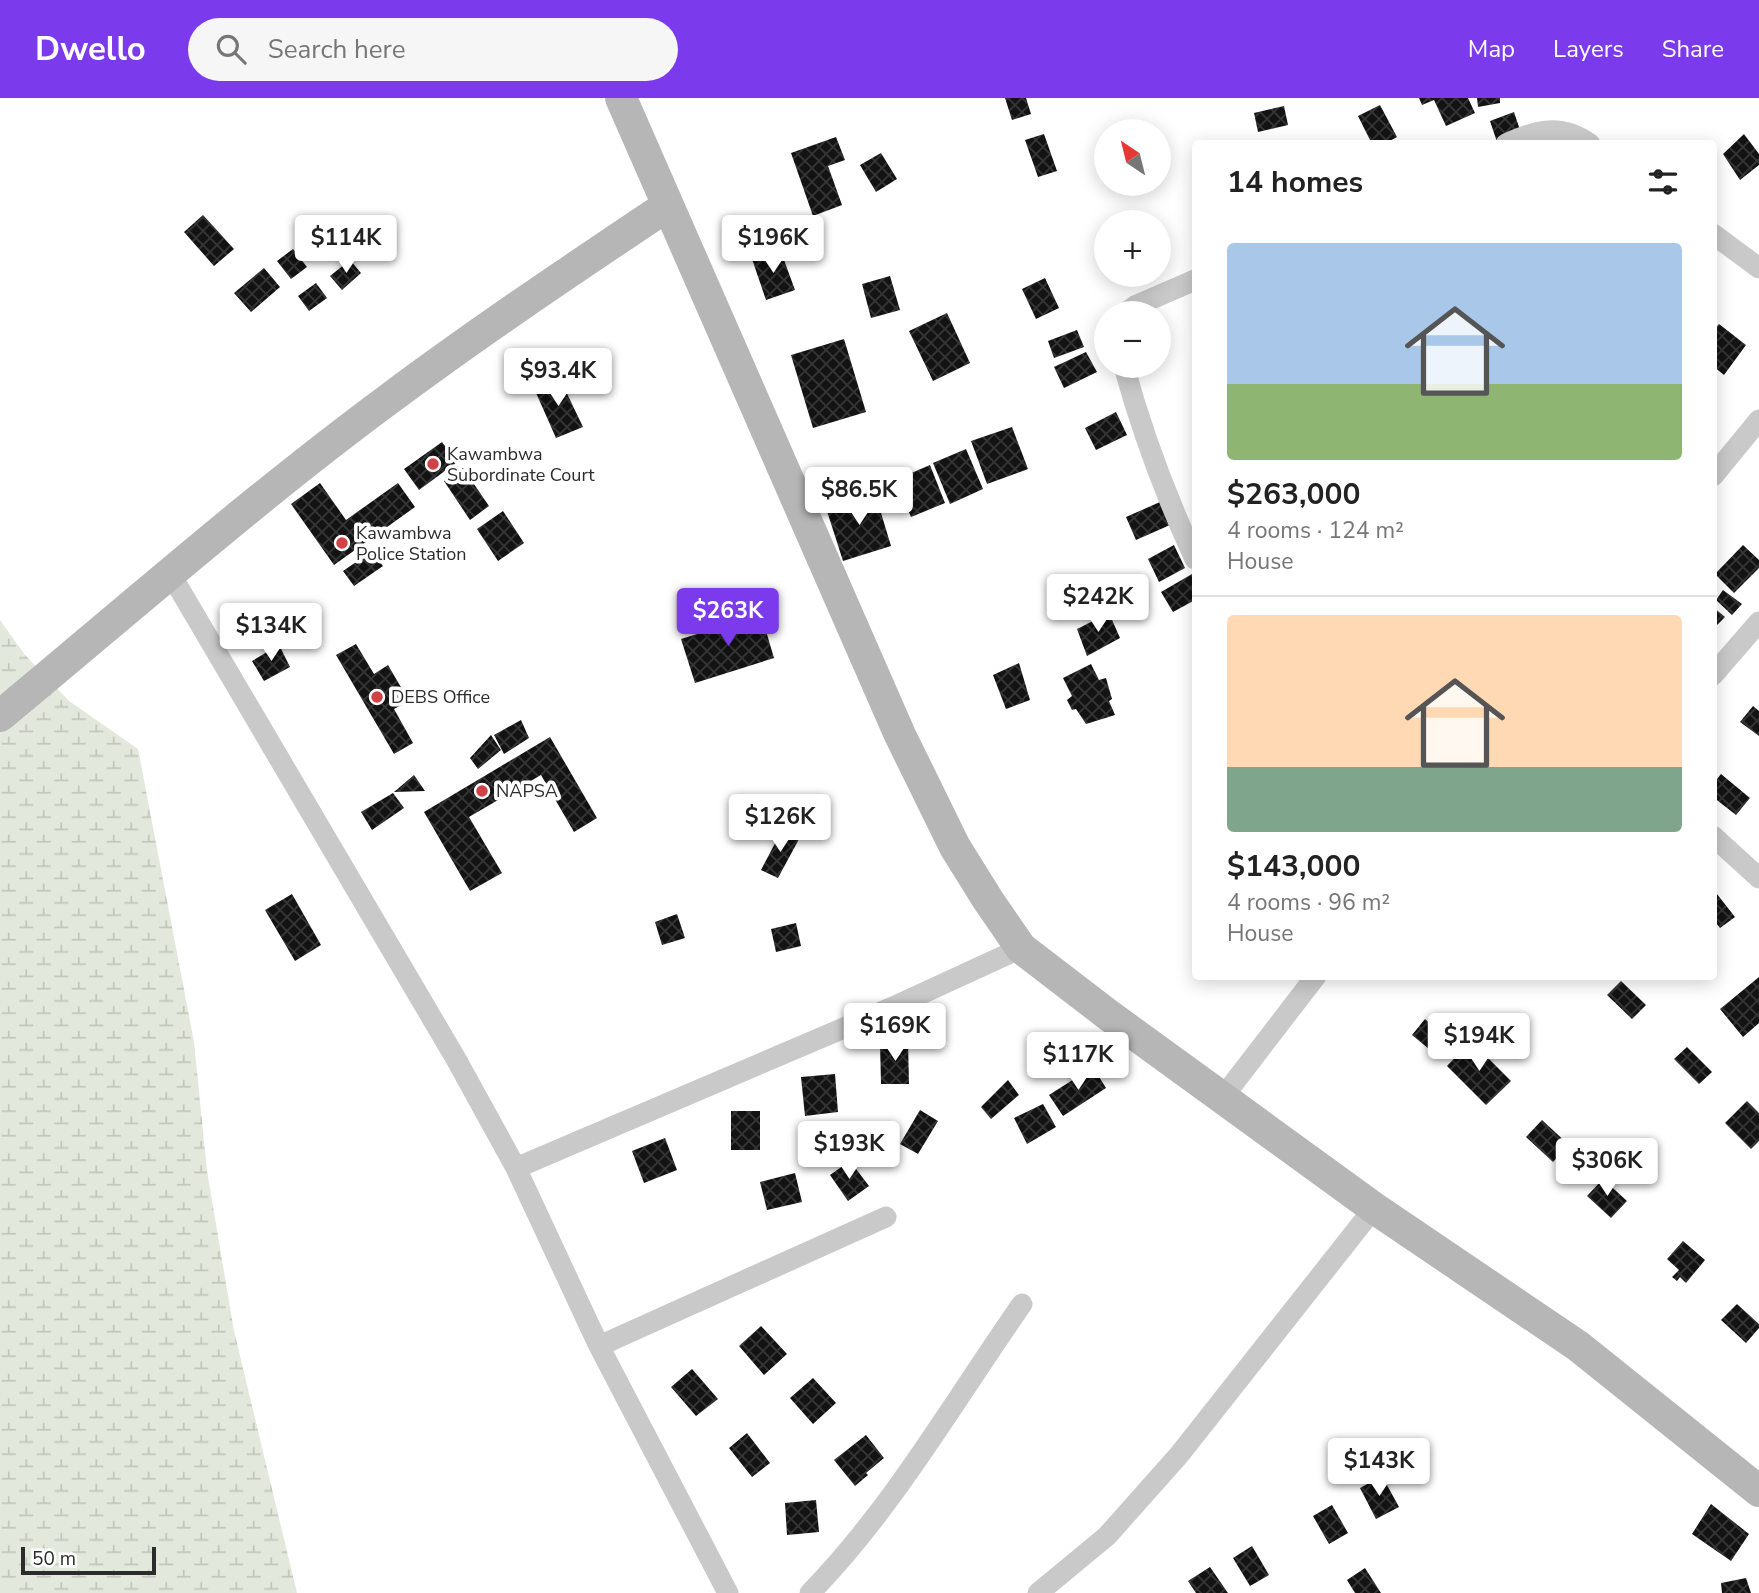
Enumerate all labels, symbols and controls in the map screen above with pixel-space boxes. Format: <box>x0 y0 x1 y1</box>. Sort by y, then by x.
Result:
search box <box>188 18 678 81</box>
text: Dwello <box>35 27 146 72</box>
icon: search <box>212 30 250 68</box>
text: Search here <box>268 32 406 67</box>
text: Map <box>1468 33 1515 65</box>
text: Layers <box>1553 33 1624 65</box>
text: Share <box>1662 33 1724 65</box>
north arrow <box>1094 119 1171 196</box>
map controls <box>1094 119 1171 378</box>
text: 14 homes <box>1227 162 1363 203</box>
icon: filters <box>1644 163 1682 201</box>
button: + <box>1094 210 1171 287</box>
pin: $114K <box>297 216 395 275</box>
pin: $196K <box>724 216 822 275</box>
text: $114K <box>311 222 381 253</box>
text: $196K <box>738 222 808 253</box>
icon: home <box>1392 288 1518 414</box>
button: − <box>1094 301 1171 378</box>
pin: $93.4K <box>501 348 615 408</box>
text: $93.4K <box>520 355 596 386</box>
place label: Kawambwa Subordinate Court <box>447 442 595 487</box>
marker: Kawambwa Subordinate Court <box>425 456 441 472</box>
pin: $86.5K <box>802 468 916 527</box>
text: $86.5K <box>821 474 897 505</box>
text: $263,000 <box>1227 474 1360 515</box>
text: 4 rooms · 124 m² <box>1227 515 1404 546</box>
place label: Kawambwa Police Station <box>356 521 466 566</box>
marker: Kawambwa Police Station <box>334 535 350 551</box>
text: House <box>1227 546 1294 577</box>
pin: $242K <box>1049 574 1147 634</box>
text: $242K <box>1063 581 1133 612</box>
pin: $263K <box>679 588 777 648</box>
text: $263K <box>693 595 763 626</box>
pin: $134K <box>222 603 320 663</box>
text: $134K <box>236 610 306 641</box>
icon: home <box>1392 660 1518 786</box>
place label: DEBS Office <box>391 685 490 709</box>
marker: DEBS Office <box>369 689 385 705</box>
place label: NAPSA <box>496 779 558 803</box>
marker: NAPSA <box>474 783 490 799</box>
pin: $126K <box>731 794 829 854</box>
text: $126K <box>745 801 815 832</box>
text: $143,000 <box>1227 846 1360 887</box>
text: 4 rooms · 96 m² <box>1227 887 1390 918</box>
text: House <box>1227 918 1294 949</box>
pin: $169K <box>846 1004 944 1063</box>
text: $169K <box>860 1010 930 1041</box>
pin: $194K <box>1430 1014 1528 1073</box>
text: $194K <box>1444 1020 1514 1051</box>
pin: $117K <box>1029 1032 1127 1092</box>
text: $117K <box>1043 1039 1113 1070</box>
pin: $193K <box>800 1122 898 1181</box>
text: $193K <box>814 1128 884 1159</box>
pin: $306K <box>1558 1138 1656 1198</box>
text: $306K <box>1572 1145 1642 1176</box>
pin: $143K <box>1330 1438 1428 1498</box>
text: $143K <box>1344 1445 1414 1476</box>
scale bar <box>21 1544 156 1576</box>
text: 50 m <box>32 1546 76 1572</box>

